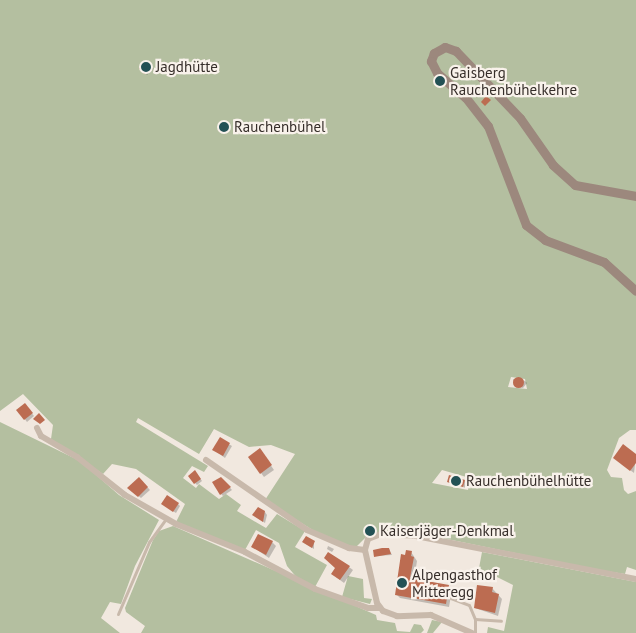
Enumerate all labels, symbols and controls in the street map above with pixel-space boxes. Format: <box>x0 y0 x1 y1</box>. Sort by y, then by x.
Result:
place label: Jagdhütte <box>156 58 218 76</box>
marker: Jagdhütte <box>140 61 152 73</box>
place label: Gaisberg Rauchenbühelkehre <box>450 63 577 98</box>
marker: Gaisberg Rauchenbühelkehre <box>434 75 446 87</box>
place label: Rauchenbühel <box>234 118 325 136</box>
marker: Rauchenbühel <box>218 121 230 133</box>
place label: Rauchenbühelhütte <box>466 472 591 490</box>
marker: Rauchenbühelhütte <box>450 475 462 487</box>
place label: Kaiserjäger-Denkmal <box>380 522 514 540</box>
marker: Kaiserjäger-Denkmal <box>364 525 376 537</box>
place label: Alpengasthof Mitteregg <box>412 565 497 600</box>
marker: Alpengasthof Mitteregg <box>396 577 408 589</box>

